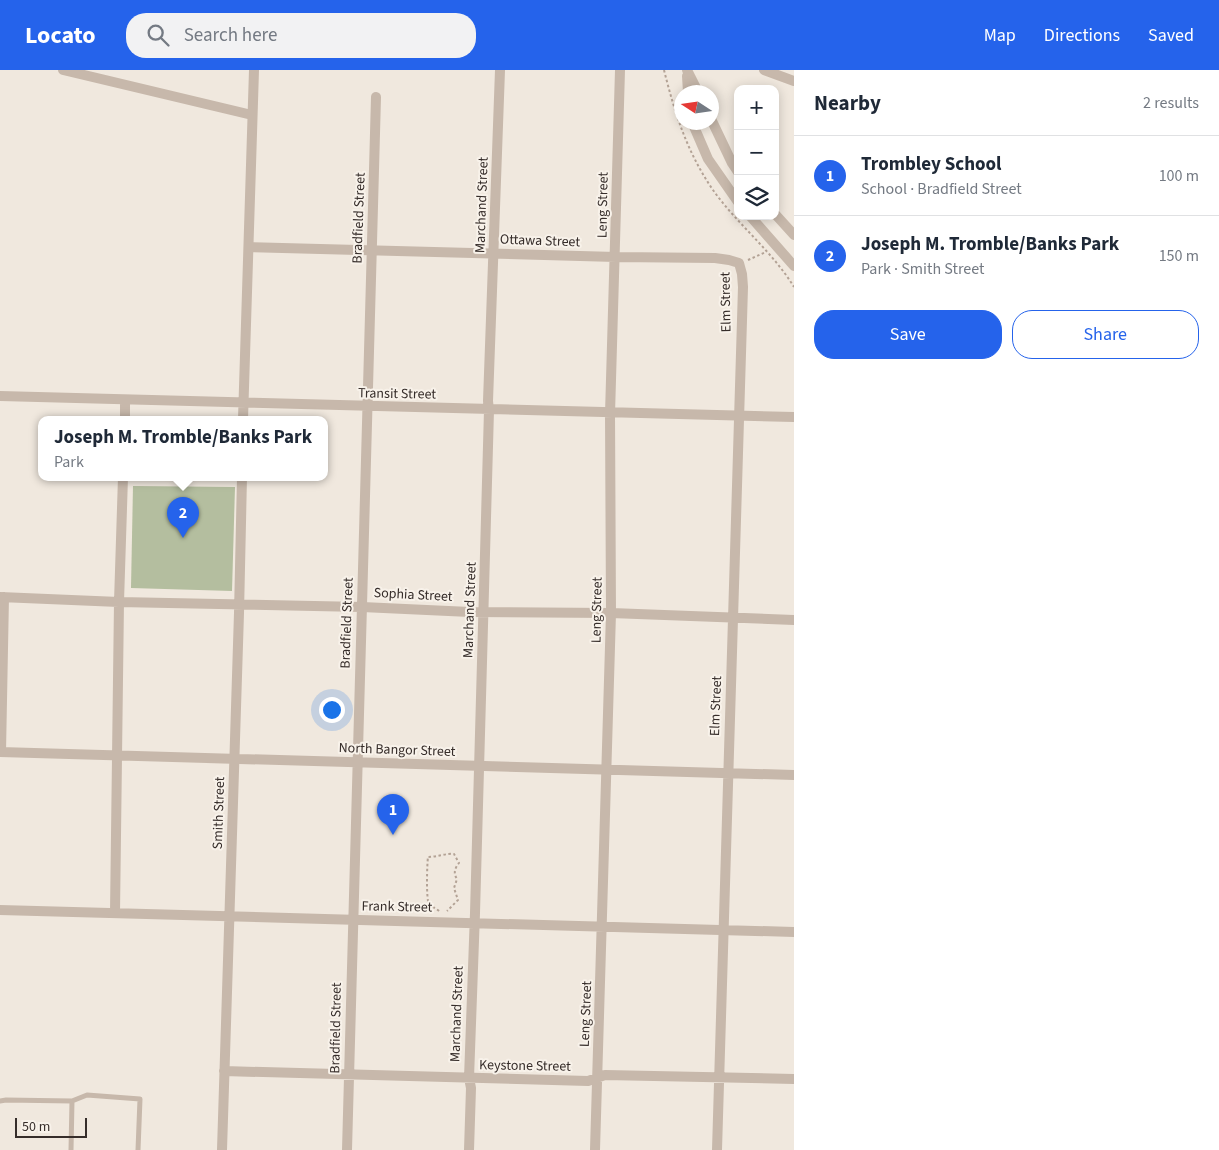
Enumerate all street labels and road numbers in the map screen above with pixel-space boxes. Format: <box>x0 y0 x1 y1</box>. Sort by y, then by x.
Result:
street label: Marchand Street <box>470 156 494 253</box>
street label: Leng Street <box>592 171 614 238</box>
street label: Bradfield Street <box>347 172 371 264</box>
street label: Ottawa Street <box>500 230 581 252</box>
street label: Elm Street <box>715 271 737 332</box>
street label: Transit Street <box>358 383 436 405</box>
street label: Marchand Street <box>458 561 482 658</box>
street label: Leng Street <box>586 576 608 643</box>
street label: Bradfield Street <box>335 577 359 669</box>
street label: Sophia Street <box>373 583 453 607</box>
street label: Elm Street <box>705 675 727 737</box>
street label: North Bangor Street <box>338 738 456 762</box>
street label: Smith Street <box>208 776 230 850</box>
street label: Frank Street <box>361 896 433 918</box>
street label: Marchand Street <box>445 965 469 1062</box>
street label: Leng Street <box>575 980 597 1047</box>
street label: Bradfield Street <box>325 982 347 1074</box>
street label: Keystone Street <box>479 1055 571 1077</box>

